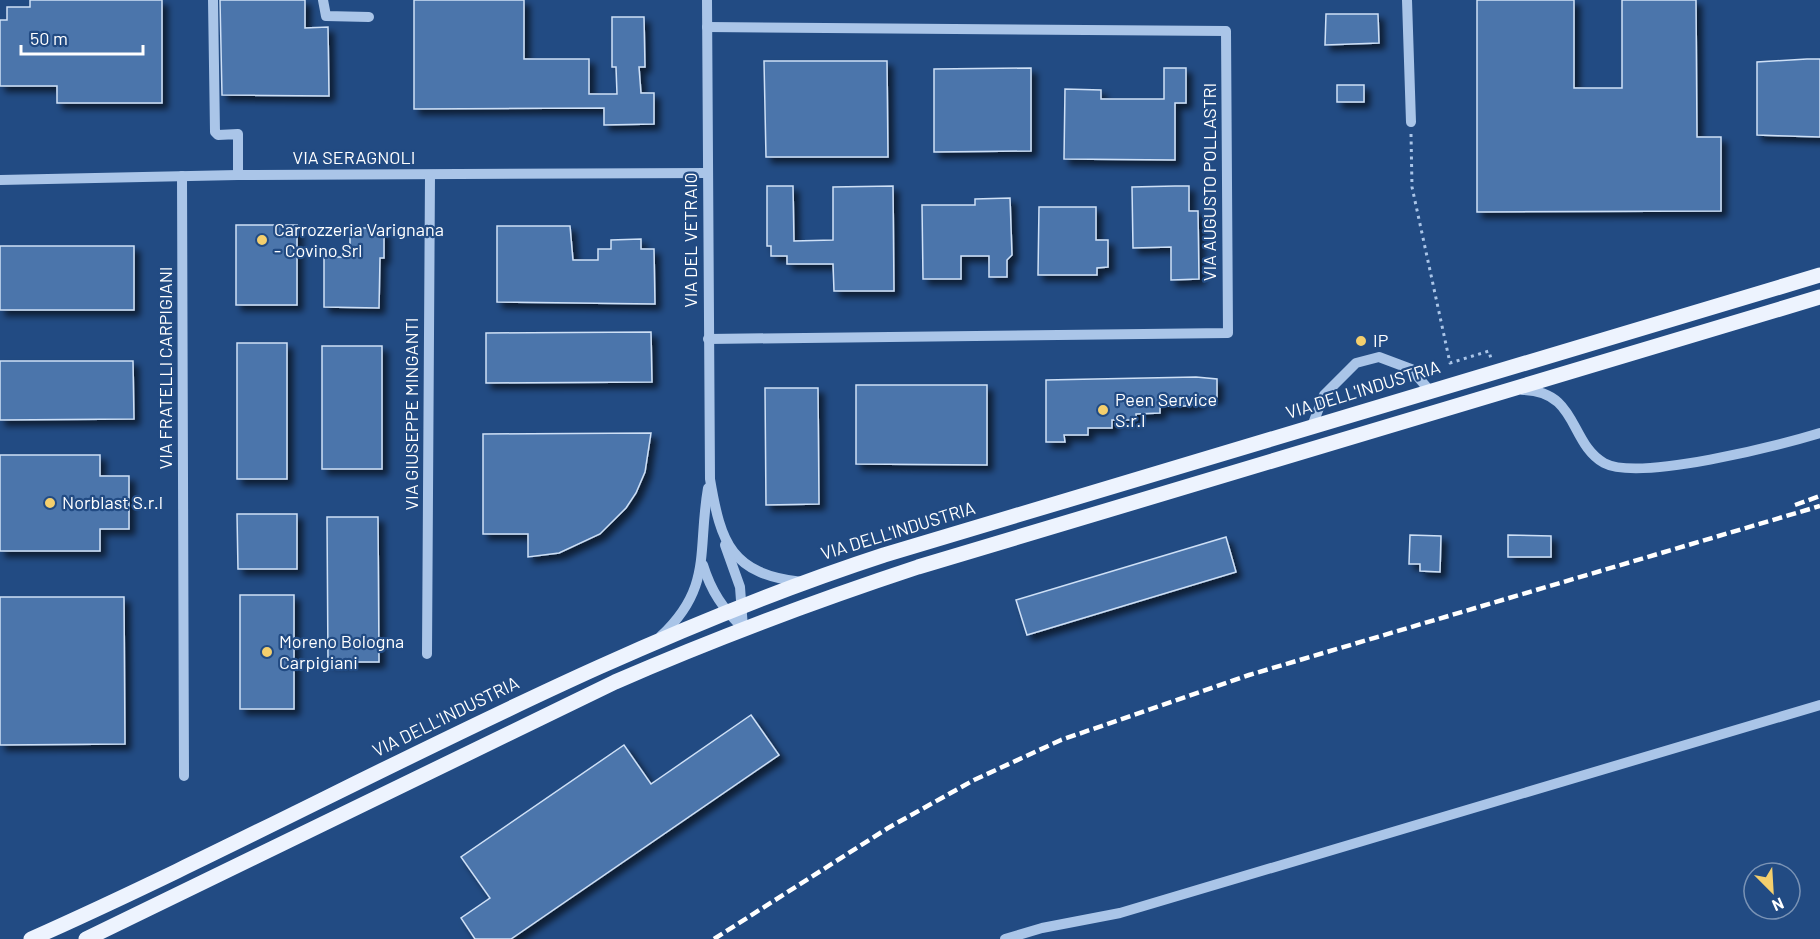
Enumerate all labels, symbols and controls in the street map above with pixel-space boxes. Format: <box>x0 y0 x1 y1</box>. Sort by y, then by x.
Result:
scale bar <box>21 18 142 56</box>
text: 50 m <box>30 27 68 49</box>
street label: VIA AUGUSTO POLLASTRI <box>1198 83 1220 281</box>
street label: VIA SERAGNOLI <box>293 146 415 168</box>
street label: VIA DEL VETRAIO <box>679 172 701 308</box>
place label: Carrozzeria Varignana - Covino Srl <box>274 218 444 261</box>
marker: Carrozzeria Varignana - Covino Srl <box>255 233 269 247</box>
street label: VIA FRATELLI CARPIGIANI <box>154 267 176 469</box>
street label: VIA GIUSEPPE MINGANTI <box>400 317 422 511</box>
place label: IP <box>1373 329 1388 351</box>
marker: IP <box>1354 334 1368 348</box>
street label: VIA DELL'INDUSTRIA <box>1283 355 1443 423</box>
place label: Peen Service S.r.l <box>1115 388 1217 431</box>
marker: Peen Service S.r.l <box>1096 403 1110 417</box>
place label: Norblast S.r.l <box>62 491 163 513</box>
marker: Norblast S.r.l <box>43 496 57 510</box>
street label: VIA DELL'INDUSTRIA <box>818 496 978 564</box>
place label: Moreno Bologna Carpigiani <box>279 630 404 673</box>
marker: Moreno Bologna Carpigiani <box>260 645 274 659</box>
street label: VIA DELL'INDUSTRIA <box>369 671 522 761</box>
north arrow <box>1742 861 1802 921</box>
text: N <box>1770 894 1787 916</box>

